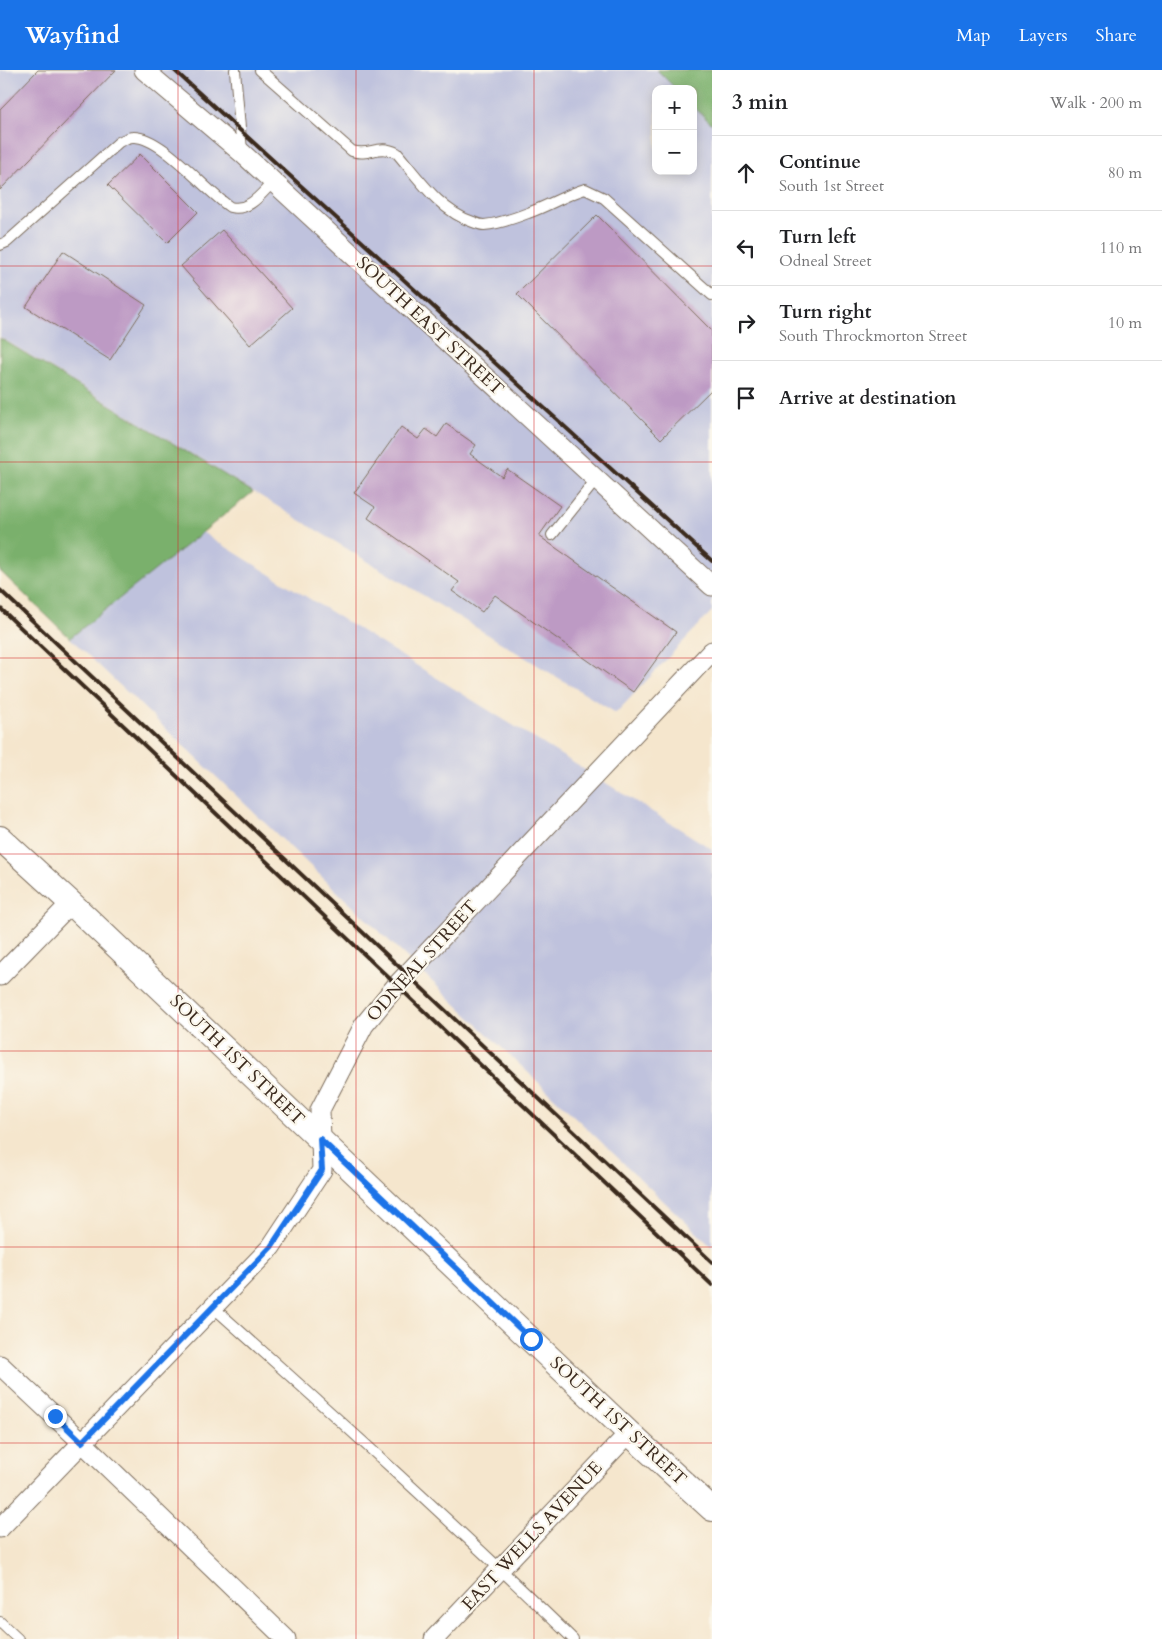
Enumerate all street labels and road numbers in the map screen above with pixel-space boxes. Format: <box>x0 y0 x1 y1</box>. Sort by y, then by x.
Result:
street label: SOUTH EAST STREET <box>351 251 509 401</box>
street label: ODNEAL STREET <box>361 895 483 1027</box>
street label: SOUTH 1ST STREET <box>164 989 310 1131</box>
street label: SOUTH 1ST STREET <box>544 1351 692 1491</box>
street label: EAST WELLS AVENUE <box>456 1456 608 1616</box>

